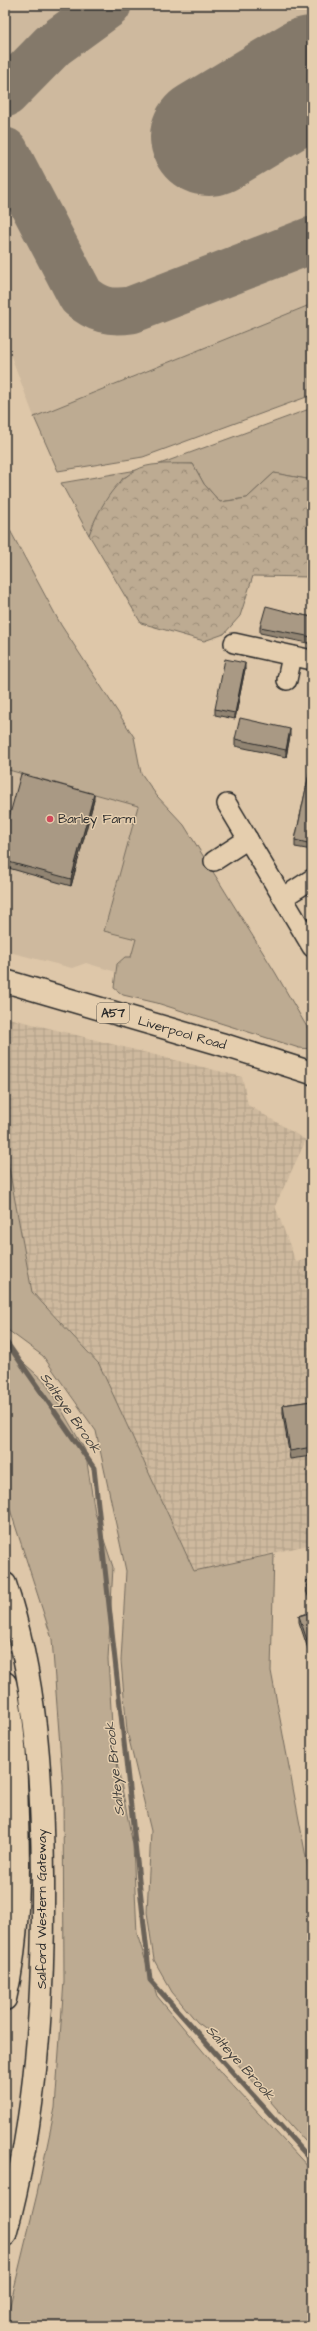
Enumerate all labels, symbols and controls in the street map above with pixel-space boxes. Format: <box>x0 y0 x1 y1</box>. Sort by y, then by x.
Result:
place label: Barley Farm <box>58 810 136 829</box>
marker: Barley Farm <box>45 814 55 824</box>
road number: A57 <box>97 1003 129 1023</box>
street label: Liverpool Road <box>136 1012 228 1054</box>
water label: Salteye Brook <box>35 1369 106 1458</box>
water label: Salteye Brook <box>100 1721 130 1817</box>
street label: Salford Western Gateway <box>33 1829 52 1989</box>
water label: Salteye Brook <box>201 2021 279 2105</box>

